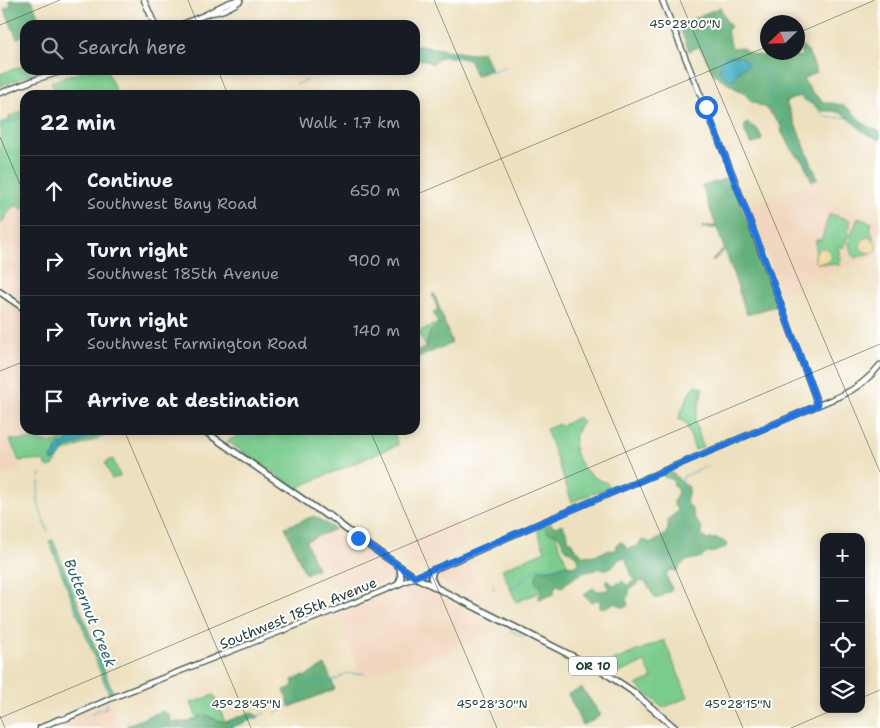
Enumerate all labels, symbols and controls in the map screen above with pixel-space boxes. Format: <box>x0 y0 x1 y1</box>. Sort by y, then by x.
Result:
north arrow <box>760 15 805 60</box>
text: 45°28'00"N <box>649 16 721 32</box>
search box <box>20 20 420 75</box>
icon: search <box>38 34 66 62</box>
text: Search here <box>78 35 187 60</box>
route start <box>695 96 718 119</box>
text: 22 min <box>40 109 116 137</box>
text: Walk · 1.7 km <box>299 112 400 133</box>
text: Continue <box>87 168 173 193</box>
icon: ahead <box>40 177 68 205</box>
text: 650 m <box>349 180 400 201</box>
text: Southwest Bany Road <box>87 193 257 214</box>
text: Turn right <box>87 238 188 263</box>
icon: right <box>40 247 68 275</box>
text: 900 m <box>348 250 400 271</box>
text: Southwest 185th Avenue <box>87 263 279 284</box>
text: Turn right <box>87 308 188 333</box>
icon: right <box>40 317 68 345</box>
text: 140 m <box>353 320 400 341</box>
text: Southwest Farmington Road <box>87 333 307 354</box>
icon: arrive <box>40 387 68 415</box>
text: Arrive at destination <box>87 388 299 413</box>
route end <box>347 527 370 550</box>
map controls <box>820 533 865 713</box>
button: + <box>820 533 865 578</box>
water label: Butternut Creek <box>59 556 121 671</box>
street label: Southwest 185th Avenue <box>217 573 379 653</box>
button: − <box>820 578 865 623</box>
button: locate <box>820 623 865 668</box>
road number: OR 10 <box>569 656 617 676</box>
button: layers <box>820 668 865 713</box>
text: 45°28'45"N <box>211 696 281 712</box>
text: 45°28'30"N <box>456 696 528 712</box>
text: 45°28'15"N <box>705 696 771 712</box>

